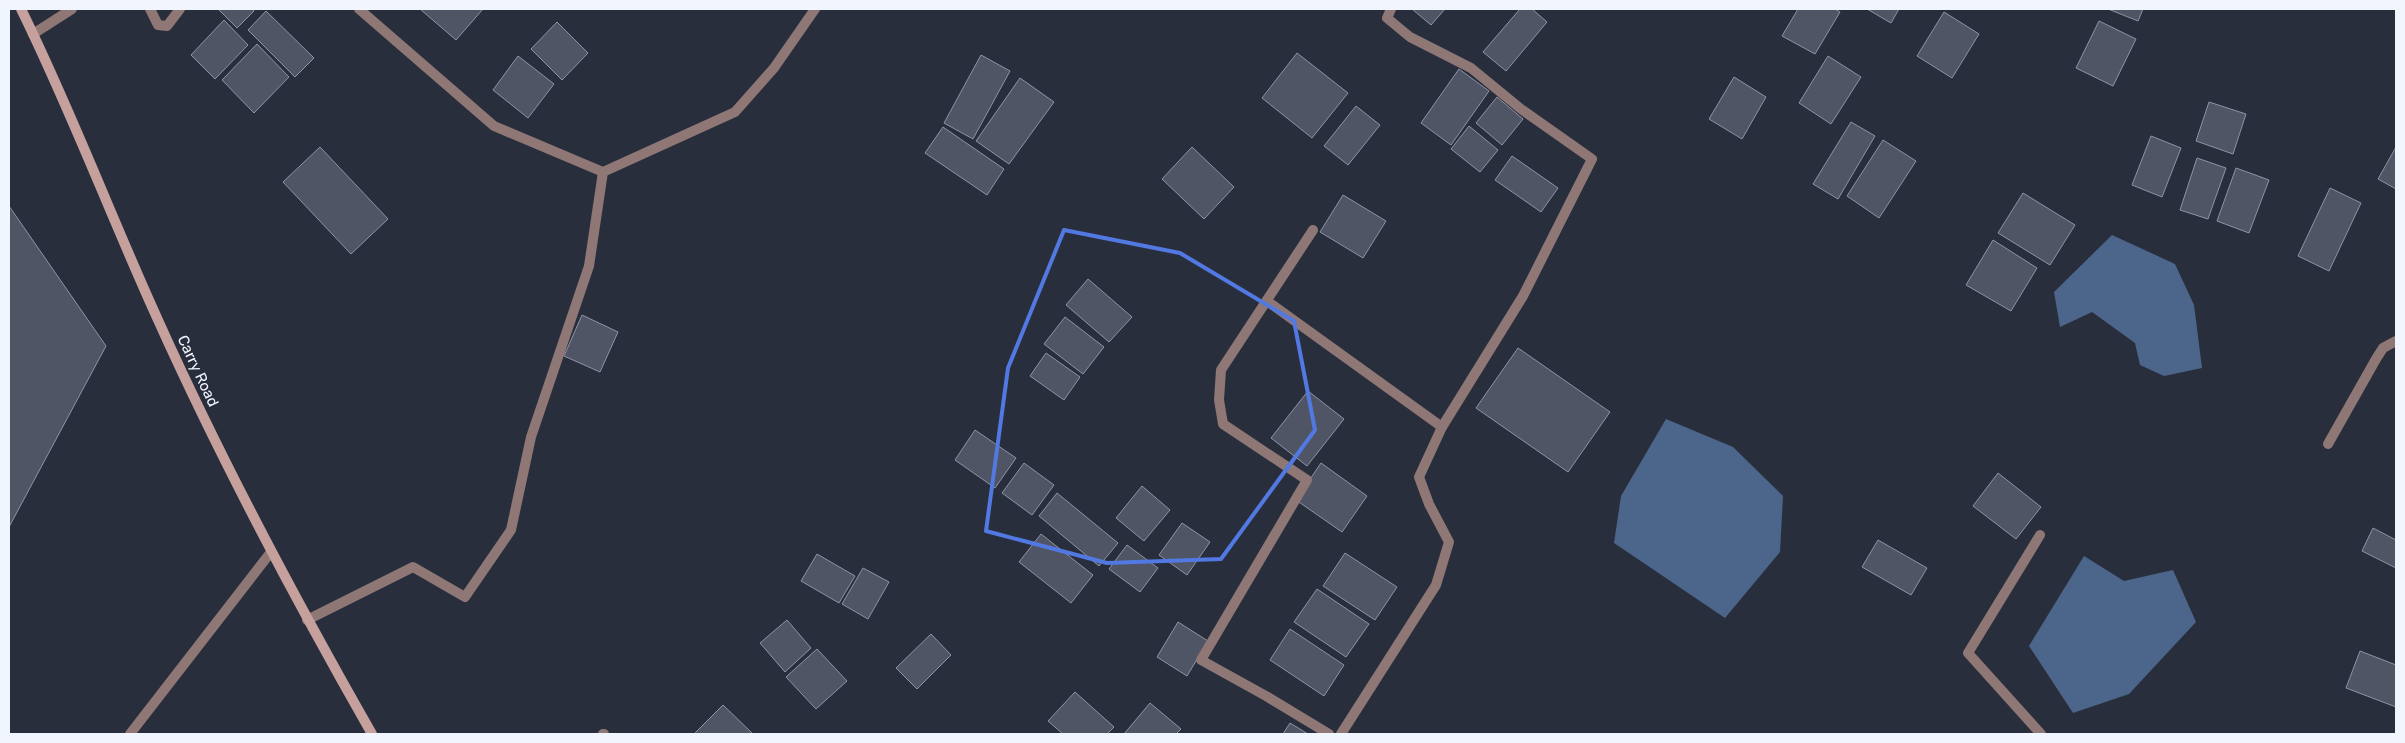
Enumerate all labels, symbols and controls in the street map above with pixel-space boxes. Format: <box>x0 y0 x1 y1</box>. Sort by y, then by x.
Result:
street label: Carry Road <box>174 332 222 410</box>

